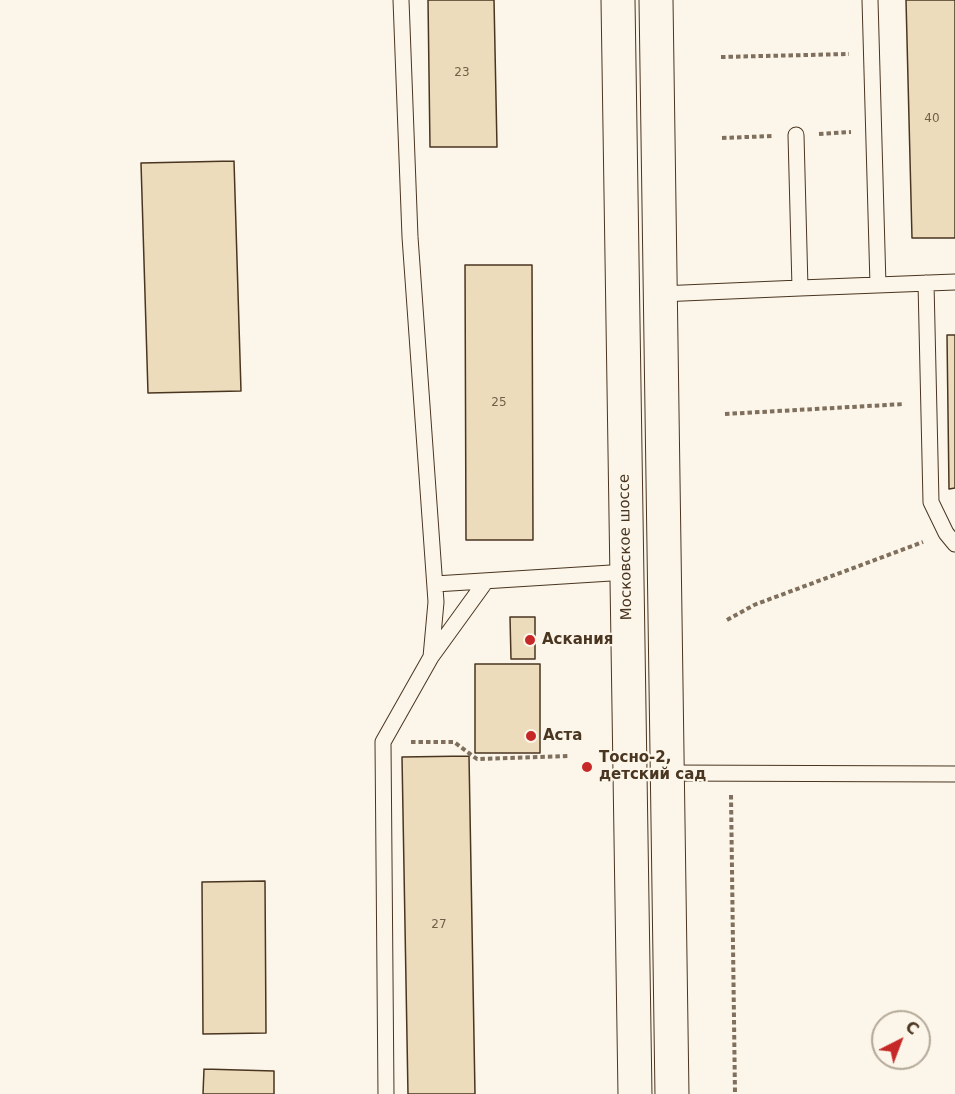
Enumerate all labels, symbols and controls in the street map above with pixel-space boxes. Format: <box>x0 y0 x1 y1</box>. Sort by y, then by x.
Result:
house number: 23 <box>454 66 470 80</box>
house number: 40 <box>924 112 940 126</box>
house number: 25 <box>491 396 507 410</box>
street label: Московское шоссе <box>616 474 636 620</box>
place label: Аскания <box>542 631 613 649</box>
marker: Аскания <box>523 633 537 647</box>
place label: Аста <box>543 727 582 745</box>
marker: Аста <box>524 729 538 743</box>
place label: Тосно-2, детский сад <box>599 749 706 784</box>
marker: Тосно-2, детский сад <box>580 760 594 774</box>
house number: 27 <box>431 918 447 932</box>
north arrow <box>871 1010 931 1070</box>
text: С <box>901 1017 923 1039</box>

